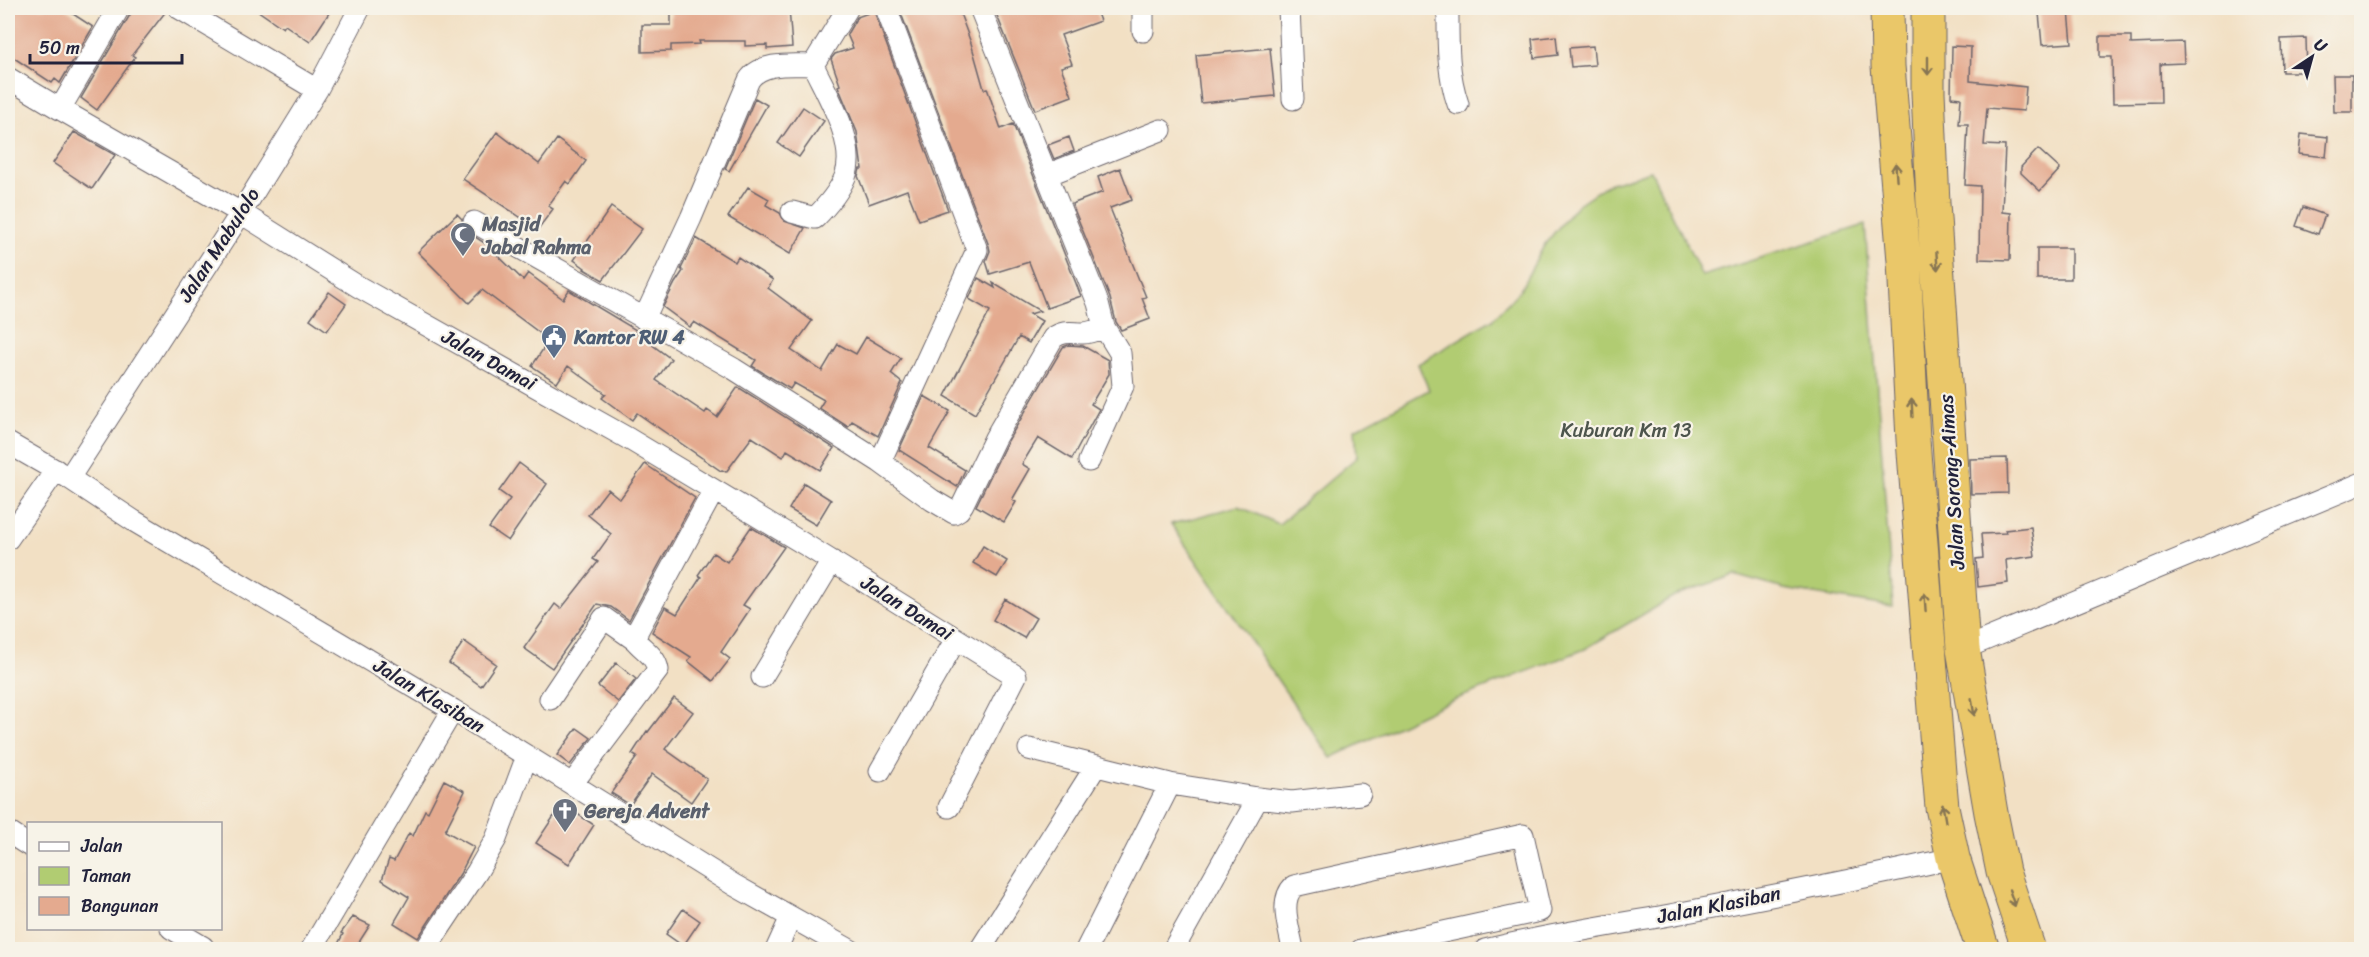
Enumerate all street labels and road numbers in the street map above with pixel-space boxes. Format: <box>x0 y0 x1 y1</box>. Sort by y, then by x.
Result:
street label: Jalan Mabulolo <box>168 180 269 310</box>
street label: Jalan Damai <box>434 319 544 401</box>
street label: Jalan Sorong-Aimas <box>1928 393 1976 572</box>
street label: Jalan Damai <box>853 565 962 651</box>
street label: Jalan Klasiban <box>365 648 492 743</box>
street label: Jalan Klasiban <box>1653 876 1784 934</box>

